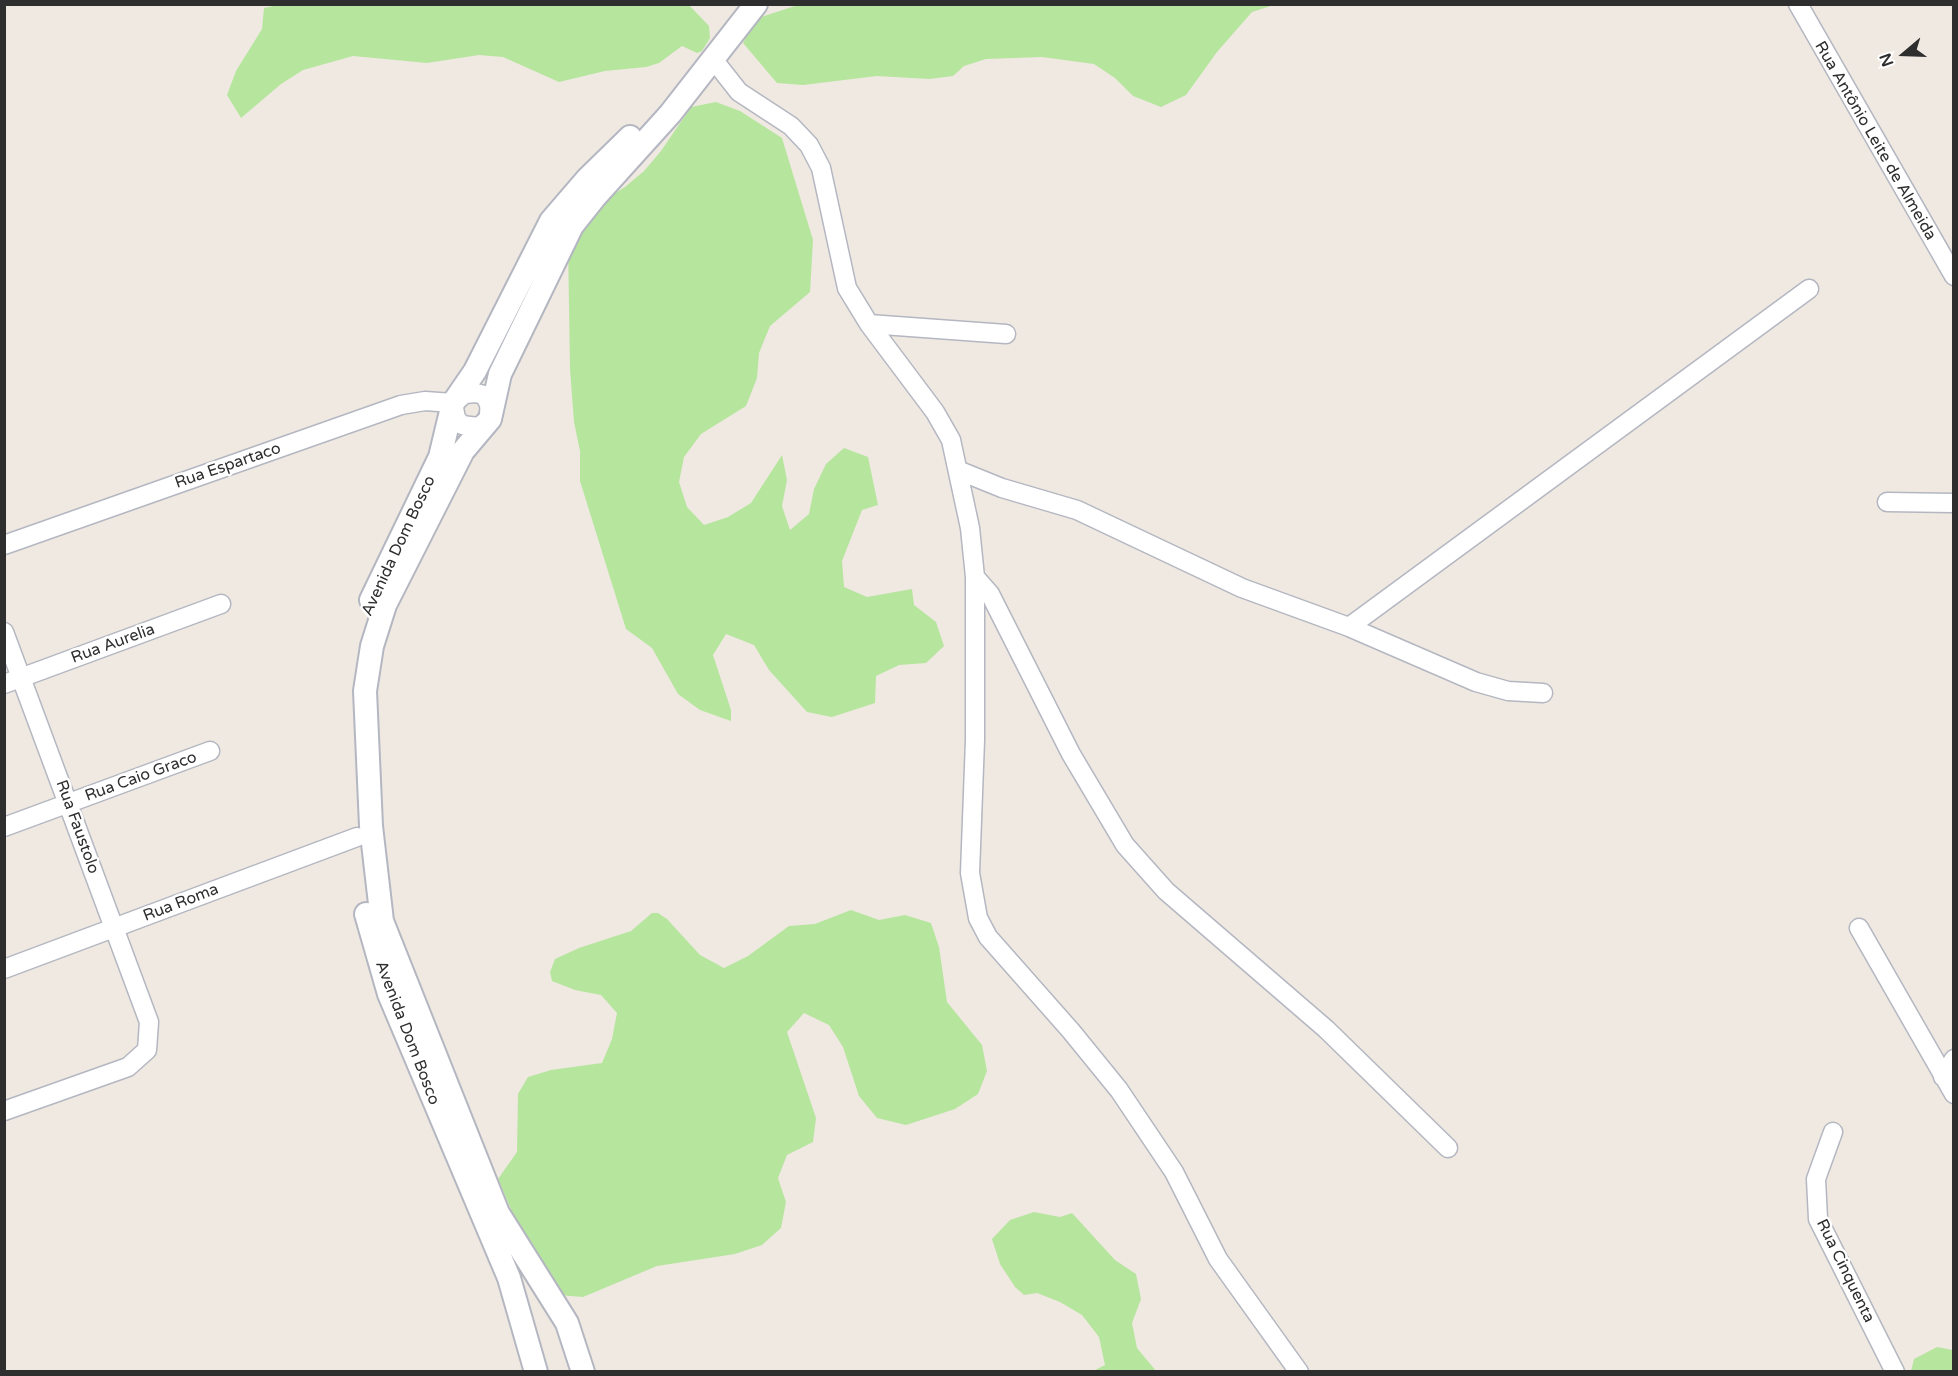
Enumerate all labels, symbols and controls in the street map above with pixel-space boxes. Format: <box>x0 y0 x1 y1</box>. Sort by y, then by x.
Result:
north arrow <box>1874 24 1934 84</box>
street label: Rua Antônio Leite de Almeida <box>1810 38 1940 244</box>
text: N <box>1875 51 1899 69</box>
street label: Rua Espartaco <box>173 439 283 493</box>
street label: Avenida Dom Bosco <box>358 473 440 619</box>
street label: Rua Aurelia <box>69 620 157 668</box>
street label: Rua Caio Graco <box>82 748 200 806</box>
street label: Rua Faustolo <box>51 777 103 877</box>
street label: Rua Roma <box>141 880 221 926</box>
street label: Avenida Dom Bosco <box>371 958 443 1108</box>
street label: Rua Cinquenta <box>1812 1216 1878 1326</box>

